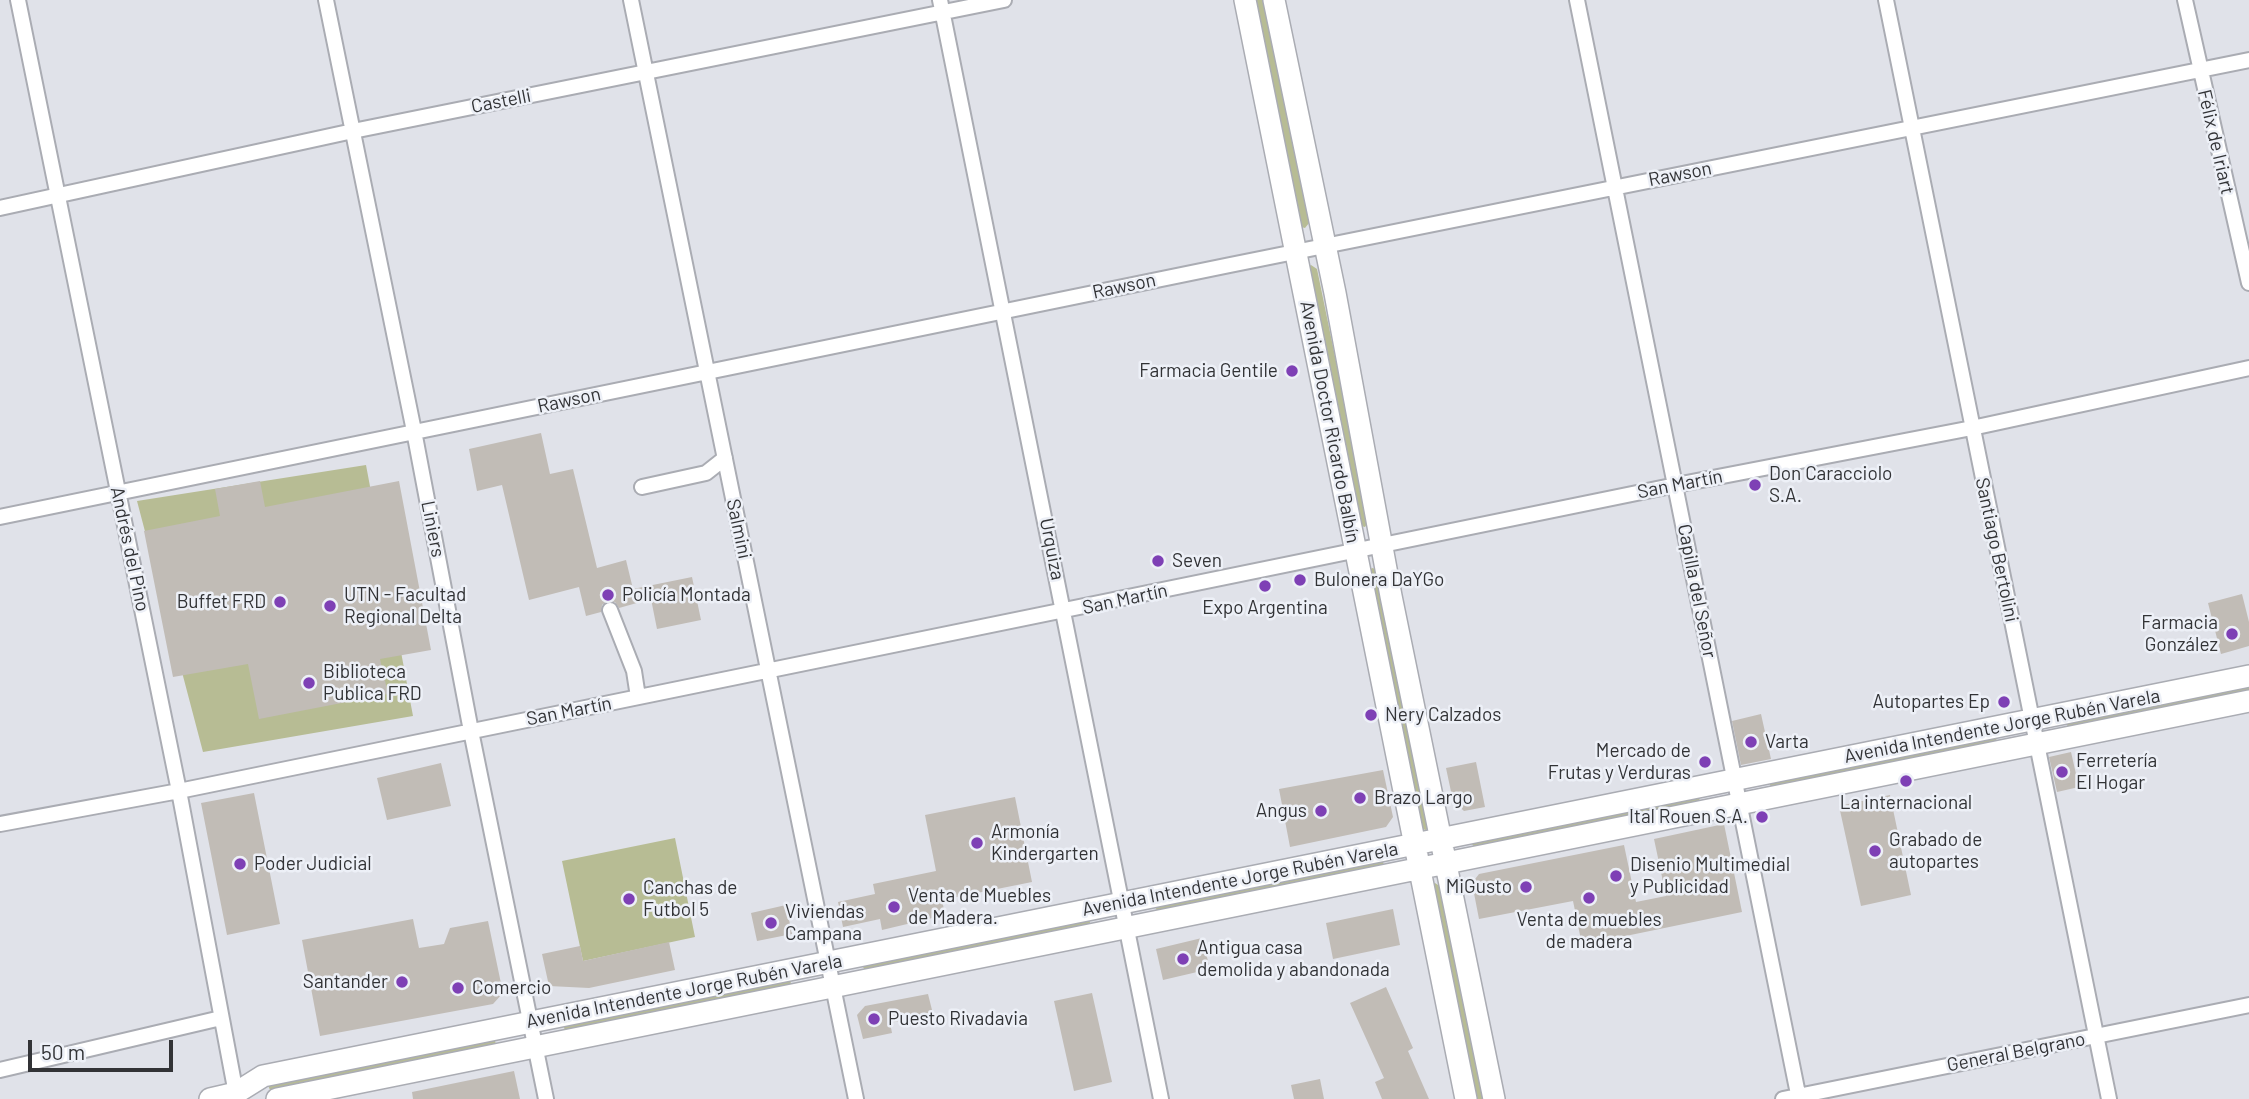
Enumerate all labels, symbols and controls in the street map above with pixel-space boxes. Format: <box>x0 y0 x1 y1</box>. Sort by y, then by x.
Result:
street label: Castelli <box>469 84 533 118</box>
street label: Félix de Iriart <box>2193 87 2239 197</box>
street label: Rawson <box>1646 157 1714 191</box>
street label: Rawson <box>1090 268 1158 304</box>
street label: Avenida Doctor Ricardo Balbín <box>1295 299 1365 545</box>
place label: Farmacia Gentile <box>1139 360 1278 382</box>
marker: Farmacia Gentile <box>1284 363 1300 379</box>
street label: Rawson <box>535 382 603 418</box>
place label: Don Caracciolo S.A. <box>1769 463 1892 507</box>
street label: San Martín <box>1635 465 1725 503</box>
street label: Santiago Bertolini <box>1971 476 2023 624</box>
marker: Don Caracciolo S.A. <box>1747 477 1763 493</box>
street label: Andrés del Pino <box>106 485 154 613</box>
street label: Salmini <box>722 497 756 561</box>
street label: Liniers <box>416 499 450 559</box>
street label: Urquiza <box>1035 516 1069 582</box>
street label: Capilla del Señor <box>1673 522 1721 660</box>
place label: Seven <box>1172 550 1222 572</box>
marker: Seven <box>1150 553 1166 569</box>
place label: Bulonera DaYGo <box>1314 569 1444 591</box>
marker: Bulonera DaYGo <box>1292 572 1308 588</box>
marker: Expo Argentina <box>1257 578 1273 594</box>
street label: San Martín <box>1080 579 1170 619</box>
place label: UTN - Facultad Regional Delta <box>344 584 466 628</box>
place label: Policía Montada <box>622 584 751 606</box>
marker: Policía Montada <box>600 587 616 603</box>
place label: Buffet FRD <box>177 591 266 613</box>
marker: Buffet FRD <box>272 594 288 610</box>
place label: Expo Argentina <box>1202 597 1328 619</box>
marker: UTN - Facultad Regional Delta <box>322 598 338 614</box>
place label: Farmacia González <box>2141 612 2218 656</box>
marker: Farmacia González <box>2224 626 2240 642</box>
place label: Biblioteca Publica FRD <box>323 661 422 705</box>
marker: Biblioteca Publica FRD <box>301 675 317 691</box>
street label: Avenida Intendente Jorge Rubén Varela <box>1842 684 2162 768</box>
place label: Autopartes Ep <box>1872 691 1990 713</box>
street label: San Martín <box>524 692 614 730</box>
marker: Autopartes Ep <box>1996 694 2012 710</box>
place label: Nery Calzados <box>1385 704 1501 726</box>
marker: Nery Calzados <box>1363 707 1379 723</box>
place label: Varta <box>1765 731 1809 753</box>
marker: Varta <box>1743 734 1759 750</box>
place label: Mercado de Frutas y Verduras <box>1548 740 1691 784</box>
place label: Ferretería El Hogar <box>2076 750 2157 794</box>
marker: Mercado de Frutas y Verduras <box>1697 754 1713 770</box>
marker: Ferretería El Hogar <box>2054 764 2070 780</box>
marker: La internacional <box>1898 773 1914 789</box>
place label: Brazo Largo <box>1374 787 1473 809</box>
marker: Brazo Largo <box>1352 790 1368 806</box>
place label: La internacional <box>1840 792 1972 814</box>
place label: Angus <box>1256 800 1307 822</box>
marker: Angus <box>1313 803 1329 819</box>
place label: Ital Rouen S.A. <box>1629 806 1748 828</box>
marker: Ital Rouen S.A. <box>1754 809 1770 825</box>
place label: Armonía Kindergarten <box>991 821 1099 865</box>
place label: Grabado de autopartes <box>1889 829 1982 873</box>
marker: Armonía Kindergarten <box>969 835 985 851</box>
street label: Avenida Intendente Jorge Rubén Varela <box>1080 837 1400 921</box>
marker: Grabado de autopartes <box>1867 843 1883 859</box>
place label: Poder Judicial <box>254 853 372 875</box>
place label: Disenio Multimedial y Publicidad <box>1630 854 1790 898</box>
marker: Poder Judicial <box>232 856 248 872</box>
marker: Disenio Multimedial y Publicidad <box>1608 868 1624 884</box>
place label: MiGusto <box>1446 876 1512 898</box>
place label: Canchas de Futbol 5 <box>643 877 737 921</box>
marker: MiGusto <box>1518 879 1534 895</box>
place label: Venta de Muebles de Madera. <box>908 885 1051 929</box>
marker: Venta de muebles de madera <box>1581 890 1597 906</box>
marker: Canchas de Futbol 5 <box>621 891 637 907</box>
marker: Venta de Muebles de Madera. <box>886 899 902 915</box>
place label: Viviendas Campana <box>785 901 864 945</box>
place label: Venta de muebles de madera <box>1516 909 1662 953</box>
marker: Viviendas Campana <box>763 915 779 931</box>
place label: Antigua casa demolida y abandonada <box>1197 937 1390 981</box>
street label: Avenida Intendente Jorge Rubén Varela <box>524 949 844 1033</box>
marker: Antigua casa demolida y abandonada <box>1175 951 1191 967</box>
place label: Santander <box>303 971 388 993</box>
marker: Santander <box>394 974 410 990</box>
place label: Comercio <box>472 977 551 999</box>
marker: Comercio <box>450 980 466 996</box>
place label: Puesto Rivadavia <box>888 1008 1028 1030</box>
marker: Puesto Rivadavia <box>866 1011 882 1027</box>
scale bar <box>32 1026 177 1070</box>
street label: General Belgrano <box>1945 1027 2087 1077</box>
text: 50 m <box>41 1039 85 1064</box>

